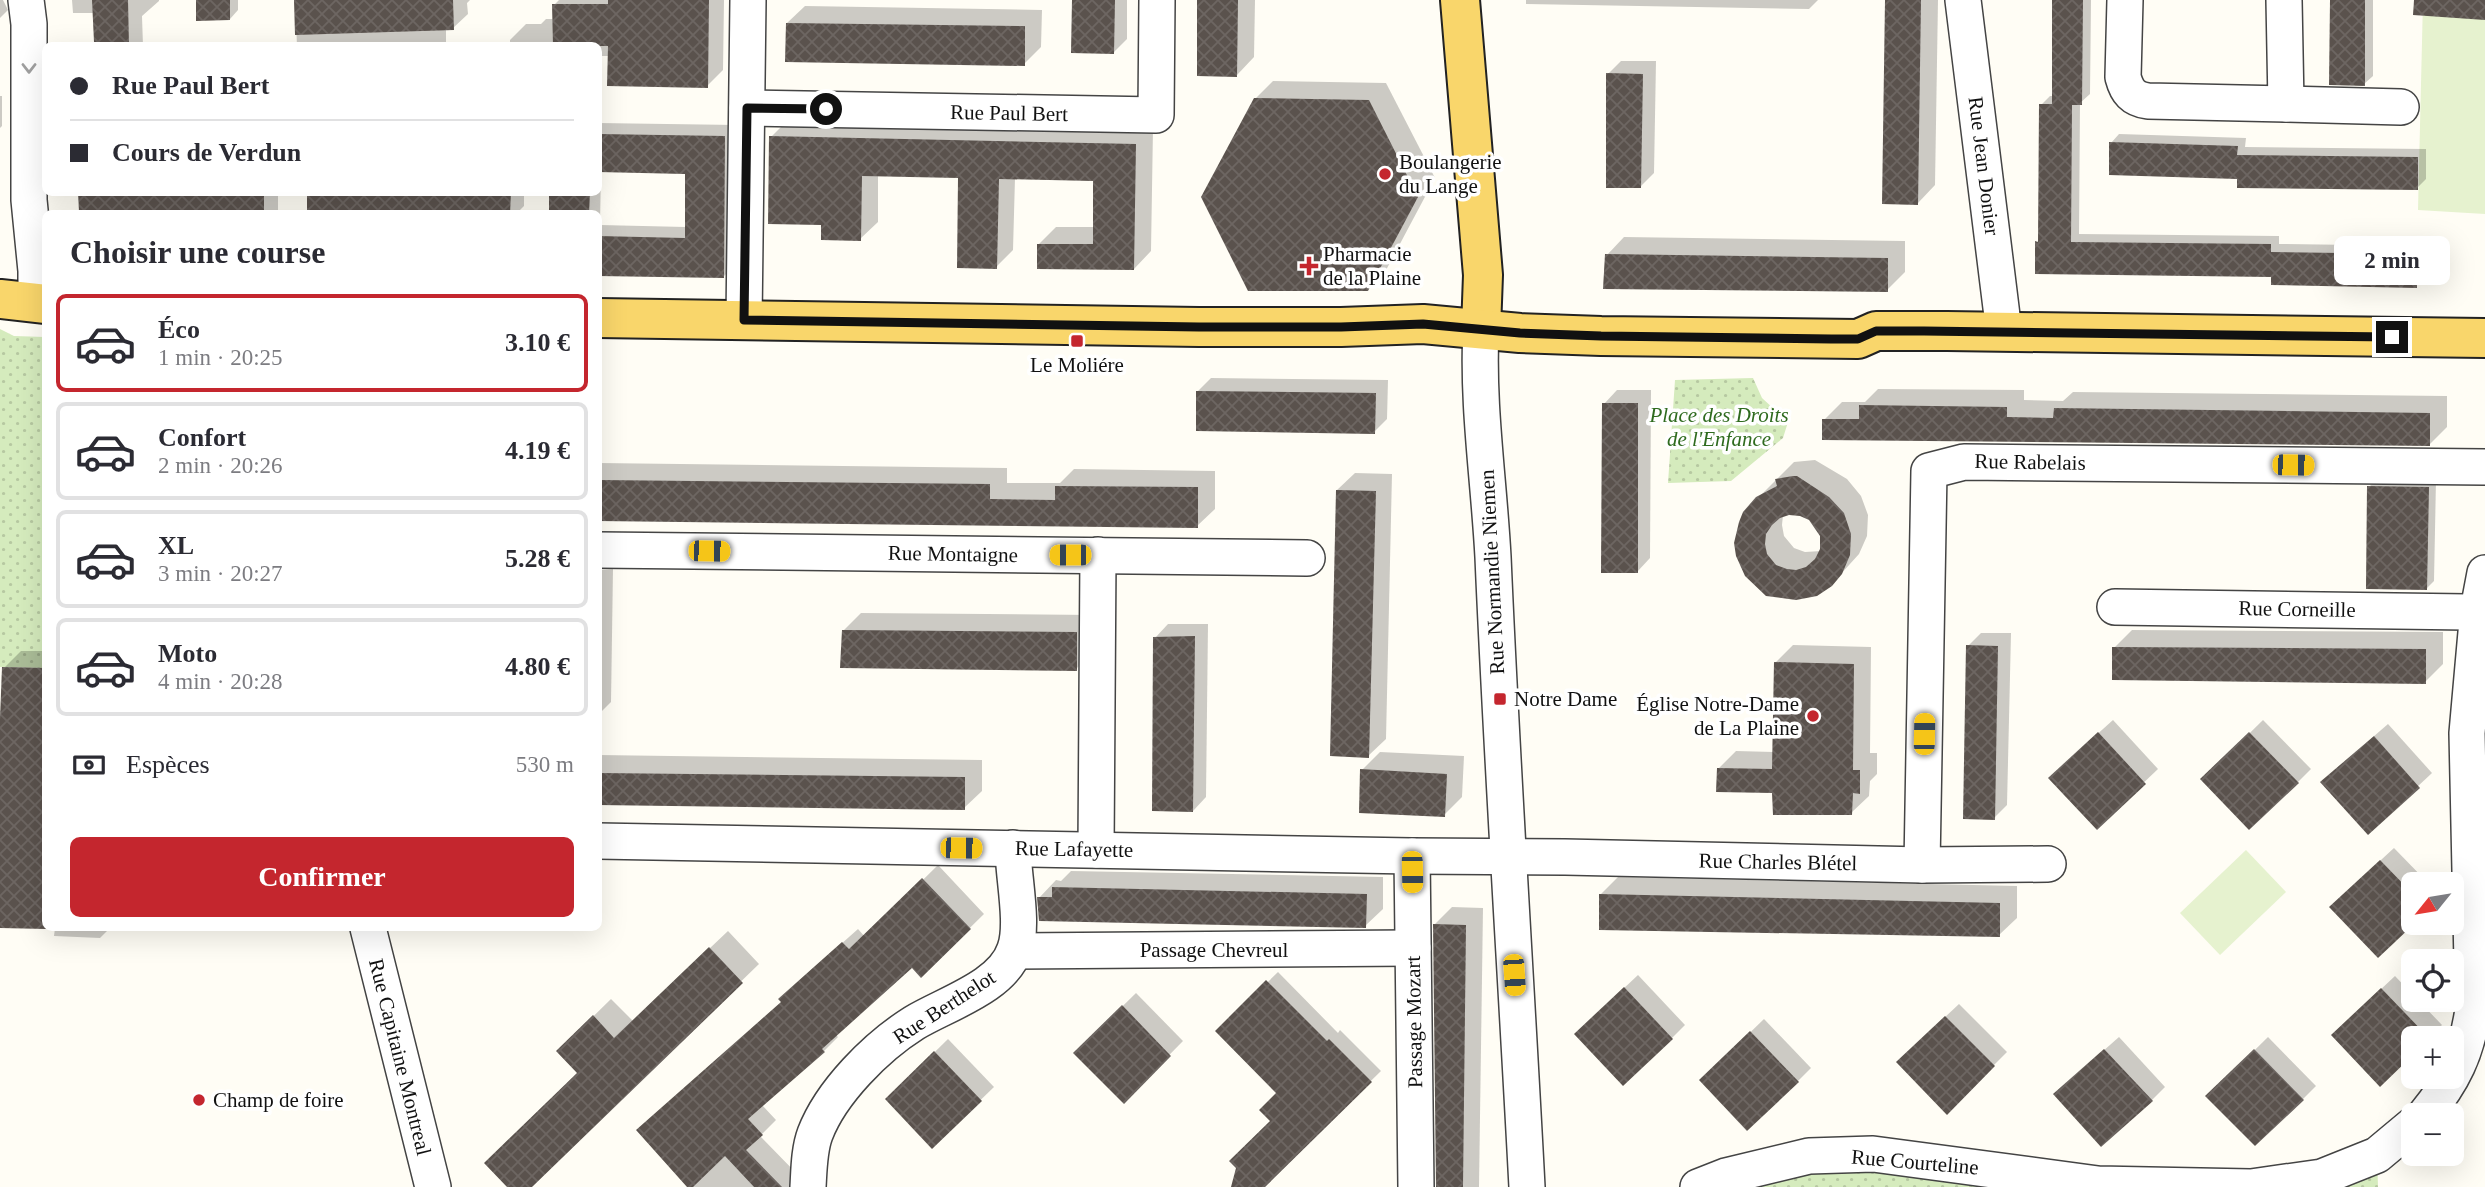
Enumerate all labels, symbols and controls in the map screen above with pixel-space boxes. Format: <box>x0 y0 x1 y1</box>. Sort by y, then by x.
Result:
one-way arrow <box>21 63 37 74</box>
text: Rue Paul Bert <box>112 71 269 100</box>
route start <box>810 93 842 125</box>
street label: Rue Jean Donier <box>1964 95 2004 237</box>
street label: Rue Paul Bert <box>950 100 1068 126</box>
text: Cours de Verdun <box>112 138 301 167</box>
place label: Boulangerie du Lange <box>1399 150 1502 198</box>
marker: Boulangerie du Lange <box>1377 166 1393 182</box>
text: Choisir une course <box>70 234 325 270</box>
callout: 2 min <box>2334 236 2450 284</box>
place label: Pharmacie de la Plaine <box>1323 242 1421 290</box>
text: 2 min <box>2364 248 2420 273</box>
marker: Pharmacie de la Plaine <box>1301 258 1317 274</box>
icon: car <box>74 312 137 375</box>
text: Éco <box>158 315 200 344</box>
route end <box>2376 321 2408 353</box>
text: 3.10 € <box>505 328 570 357</box>
marker: Le Moliére <box>1069 333 1085 349</box>
text: 1 min · 20:25 <box>158 345 283 370</box>
place label: Le Moliére <box>1030 353 1124 377</box>
park label: Place des Droits de l'Enfance <box>1648 403 1789 451</box>
icon: car <box>74 420 137 483</box>
text: Confort <box>158 423 246 452</box>
text: 4.19 € <box>505 436 570 465</box>
street label: Rue Rabelais <box>1974 449 2086 475</box>
text: 2 min · 20:26 <box>158 453 283 478</box>
car <box>2272 454 2315 476</box>
street label: Rue Normandie Niemen <box>1475 468 1509 675</box>
icon: car <box>74 528 137 591</box>
text: XL <box>158 531 194 560</box>
car <box>688 540 731 562</box>
street label: Rue Montaigne <box>888 541 1018 567</box>
text: 5.28 € <box>505 544 570 573</box>
car <box>1050 545 1092 566</box>
text: 3 min · 20:27 <box>158 561 283 586</box>
street label: Rue Corneille <box>2238 596 2356 622</box>
icon: car <box>74 636 137 699</box>
text: Moto <box>158 639 217 668</box>
text: 4.80 € <box>505 652 570 681</box>
text: 4 min · 20:28 <box>158 669 283 694</box>
place label: Notre Dame <box>1514 687 1617 711</box>
marker: Notre Dame <box>1492 691 1508 707</box>
place label: Église Notre-Dame de La Plaine <box>1636 692 1799 740</box>
marker: Église Notre-Dame de La Plaine <box>1805 708 1821 724</box>
car <box>1914 713 1935 755</box>
icon: cash <box>70 746 108 784</box>
text: Espèces <box>126 750 210 779</box>
text: 530 m <box>516 752 574 777</box>
street label: Rue Lafayette <box>1015 836 1133 862</box>
button: Confirmer <box>70 837 574 917</box>
car <box>940 837 983 859</box>
street label: Rue Charles Blétel <box>1698 849 1858 875</box>
car <box>1402 851 1423 893</box>
north arrow <box>2401 872 2464 934</box>
map controls <box>2401 872 2464 1166</box>
street label: Passage Chevreul <box>1140 938 1289 962</box>
button: locate <box>2401 949 2464 1012</box>
car <box>1503 953 1526 997</box>
street label: Passage Mozart <box>1401 955 1427 1088</box>
street label: Rue Capitaine Montreal <box>364 956 436 1158</box>
street label: Rue Berthelot <box>888 965 1000 1049</box>
button: + <box>2401 1026 2464 1089</box>
place label: Champ de foire <box>213 1088 344 1112</box>
marker: Champ de foire <box>191 1092 207 1108</box>
button: − <box>2401 1103 2464 1166</box>
street label: Rue Courteline <box>1850 1144 1980 1180</box>

